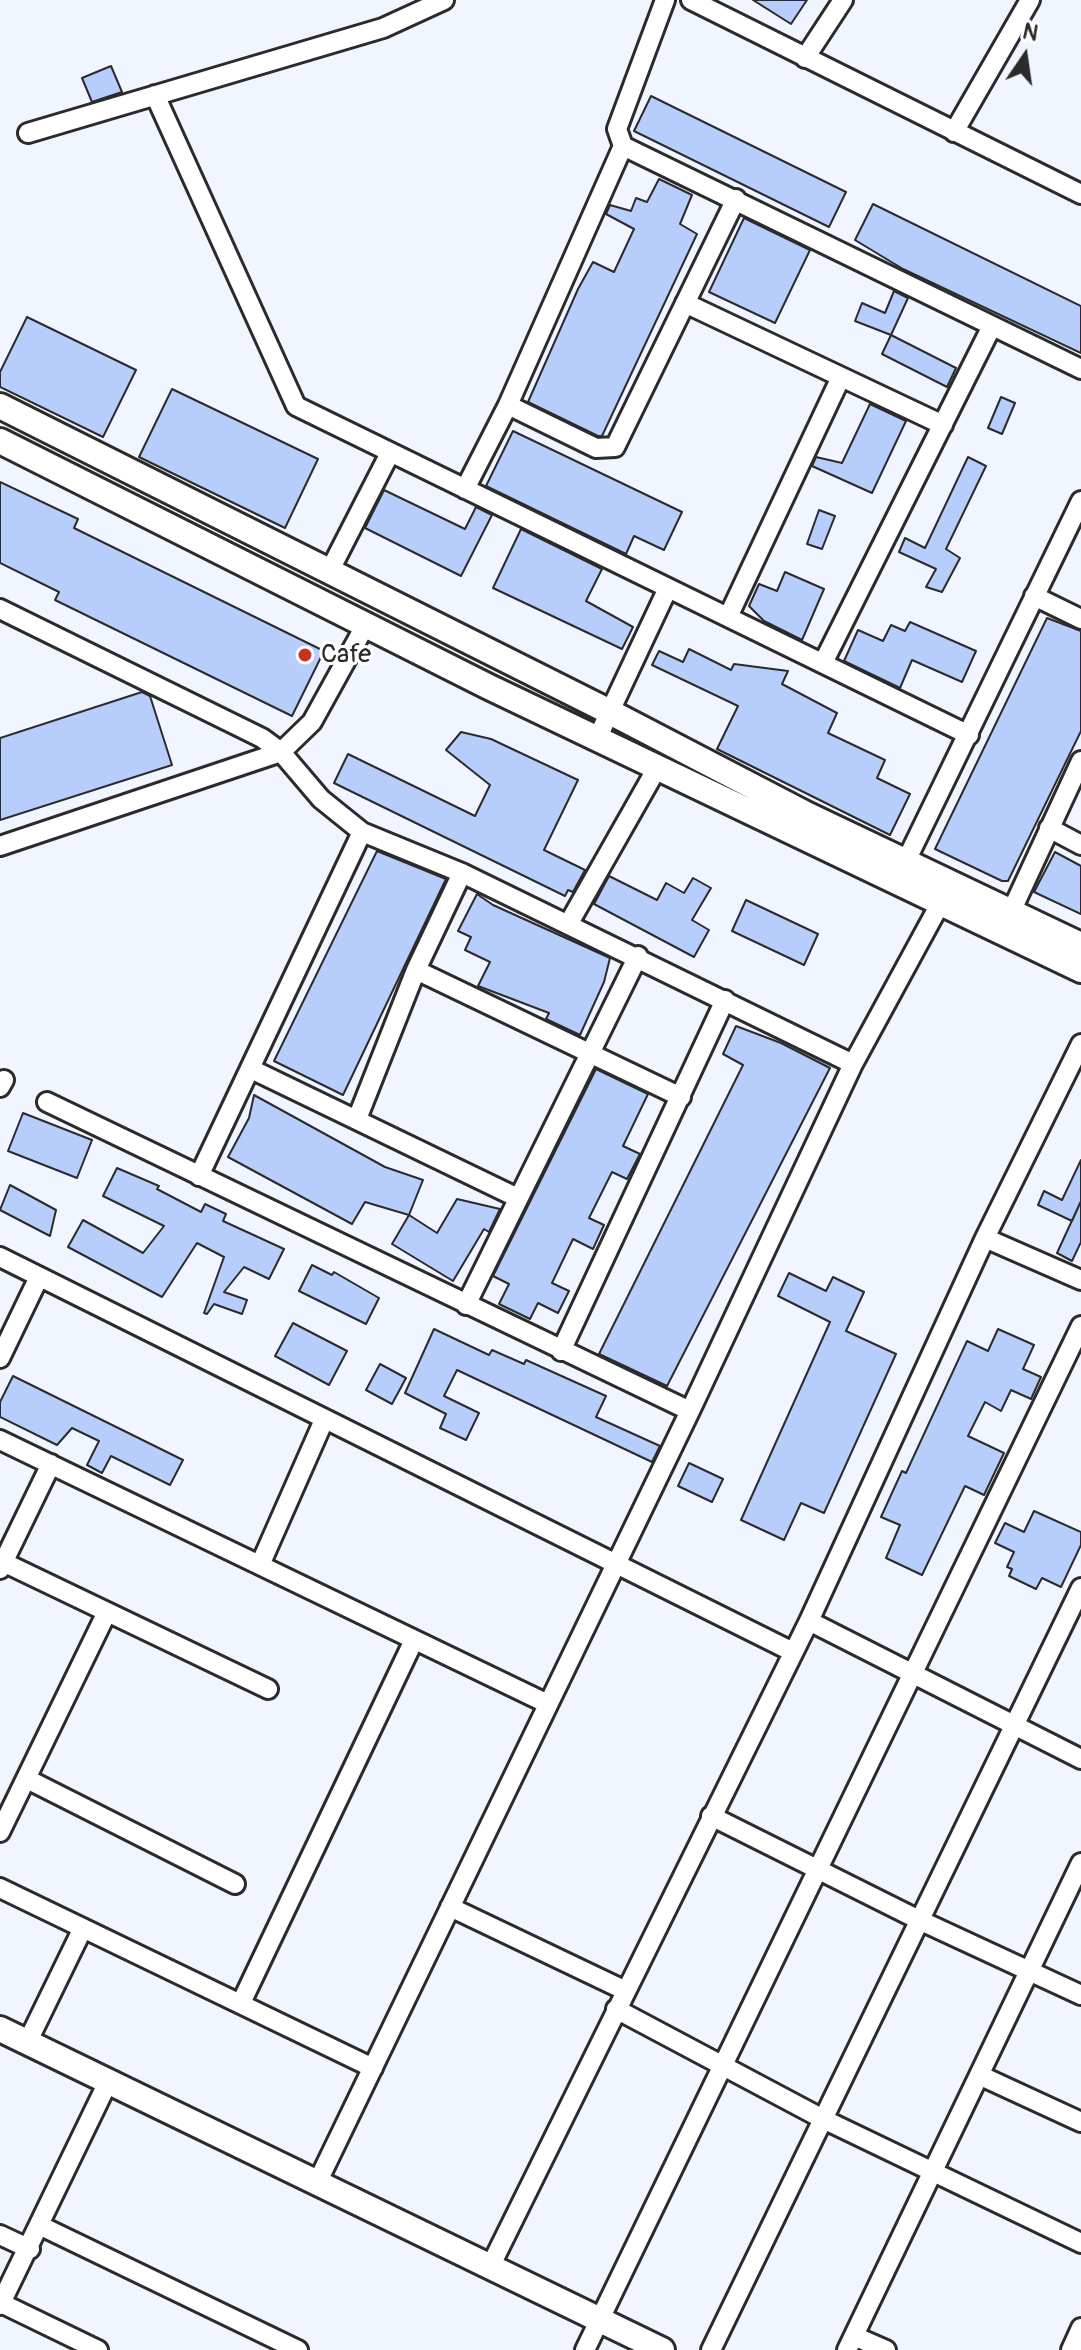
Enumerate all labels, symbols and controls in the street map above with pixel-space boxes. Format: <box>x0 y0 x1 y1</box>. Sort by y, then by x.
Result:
north arrow <box>985 16 1065 96</box>
text: N <box>1020 17 1041 48</box>
place label: Cafe <box>321 639 371 671</box>
marker: Cafe <box>296 646 314 664</box>

